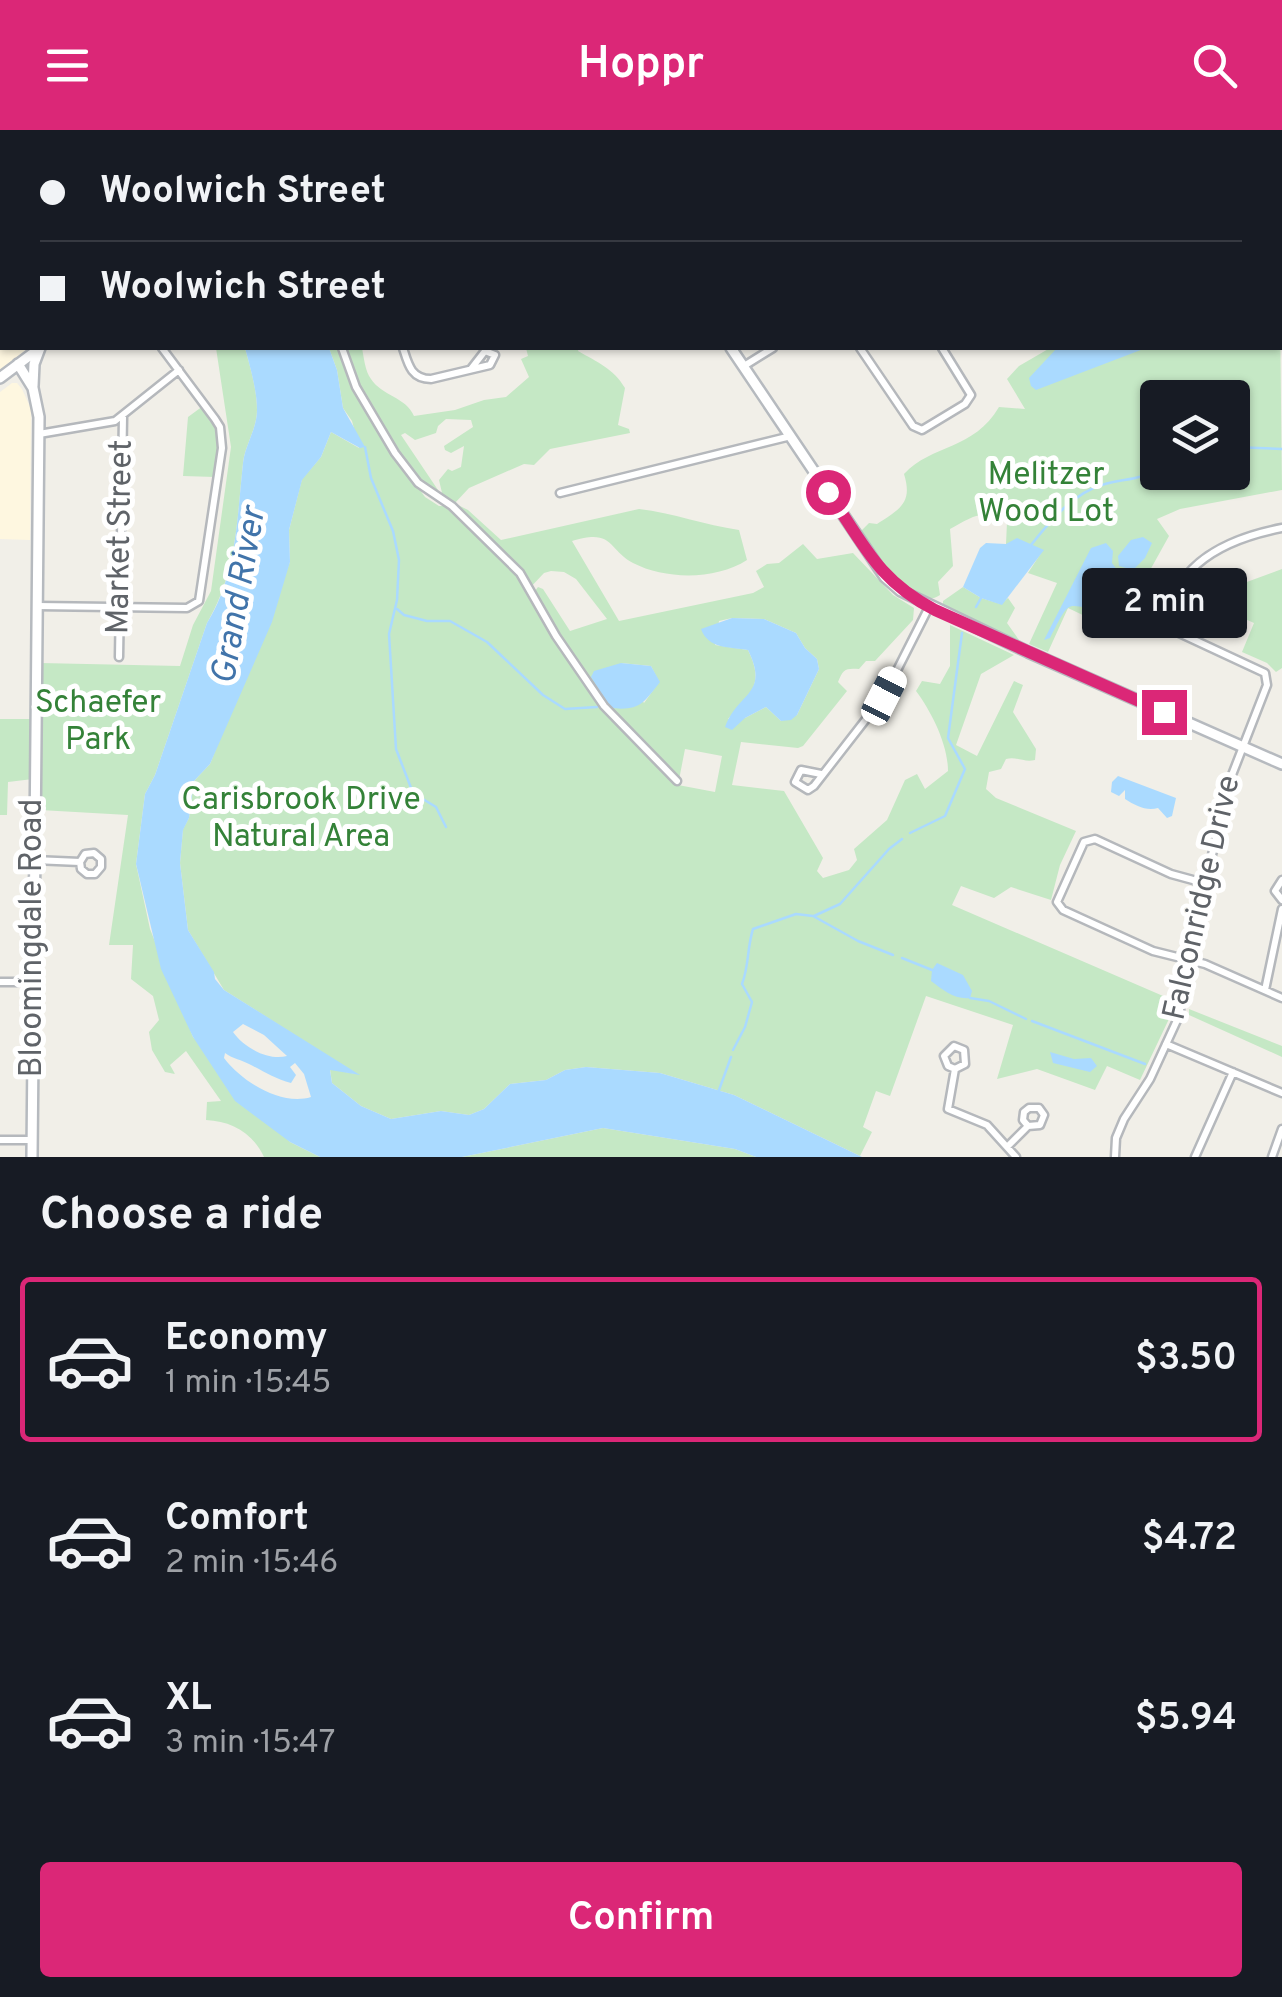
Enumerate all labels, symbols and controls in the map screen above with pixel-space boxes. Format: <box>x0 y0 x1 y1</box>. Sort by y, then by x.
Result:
text: Hoppr <box>578 37 704 94</box>
icon: menu <box>40 38 95 93</box>
icon: search <box>1187 38 1242 93</box>
text: Woolwich Street <box>100 168 386 217</box>
text: Woolwich Street <box>100 264 386 313</box>
map controls <box>1140 380 1250 490</box>
button: layers <box>1140 380 1250 490</box>
street label: Market Street <box>99 439 143 635</box>
park label: Melitzer Wood Lot <box>978 456 1114 533</box>
route start <box>806 470 851 515</box>
water label: Grand River <box>203 501 278 688</box>
callout: 2 min <box>1082 567 1246 637</box>
text: 2 min <box>1123 583 1206 623</box>
car <box>857 662 911 730</box>
park label: Schaefer Park <box>35 684 161 761</box>
route end <box>1142 690 1187 735</box>
street label: Falconridge Drive <box>1155 772 1251 1024</box>
park label: Carisbrook Drive Natural Area <box>181 781 421 858</box>
street label: Bloomingdale Road <box>13 798 53 1078</box>
text: Choose a ride <box>40 1188 323 1245</box>
icon: car <box>45 1315 135 1405</box>
text: Economy <box>165 1315 327 1364</box>
text: $3.50 <box>1135 1335 1237 1384</box>
text: 1 min · 15:45 <box>165 1364 332 1404</box>
icon: car <box>45 1495 135 1585</box>
text: Comfort <box>165 1495 309 1544</box>
text: $4.72 <box>1142 1515 1237 1564</box>
text: 2 min · 15:46 <box>165 1544 338 1584</box>
icon: car <box>45 1675 135 1765</box>
text: XL <box>165 1675 212 1724</box>
text: $5.94 <box>1135 1695 1237 1744</box>
text: 3 min · 15:47 <box>165 1724 335 1764</box>
button: Confirm <box>40 1862 1242 1977</box>

